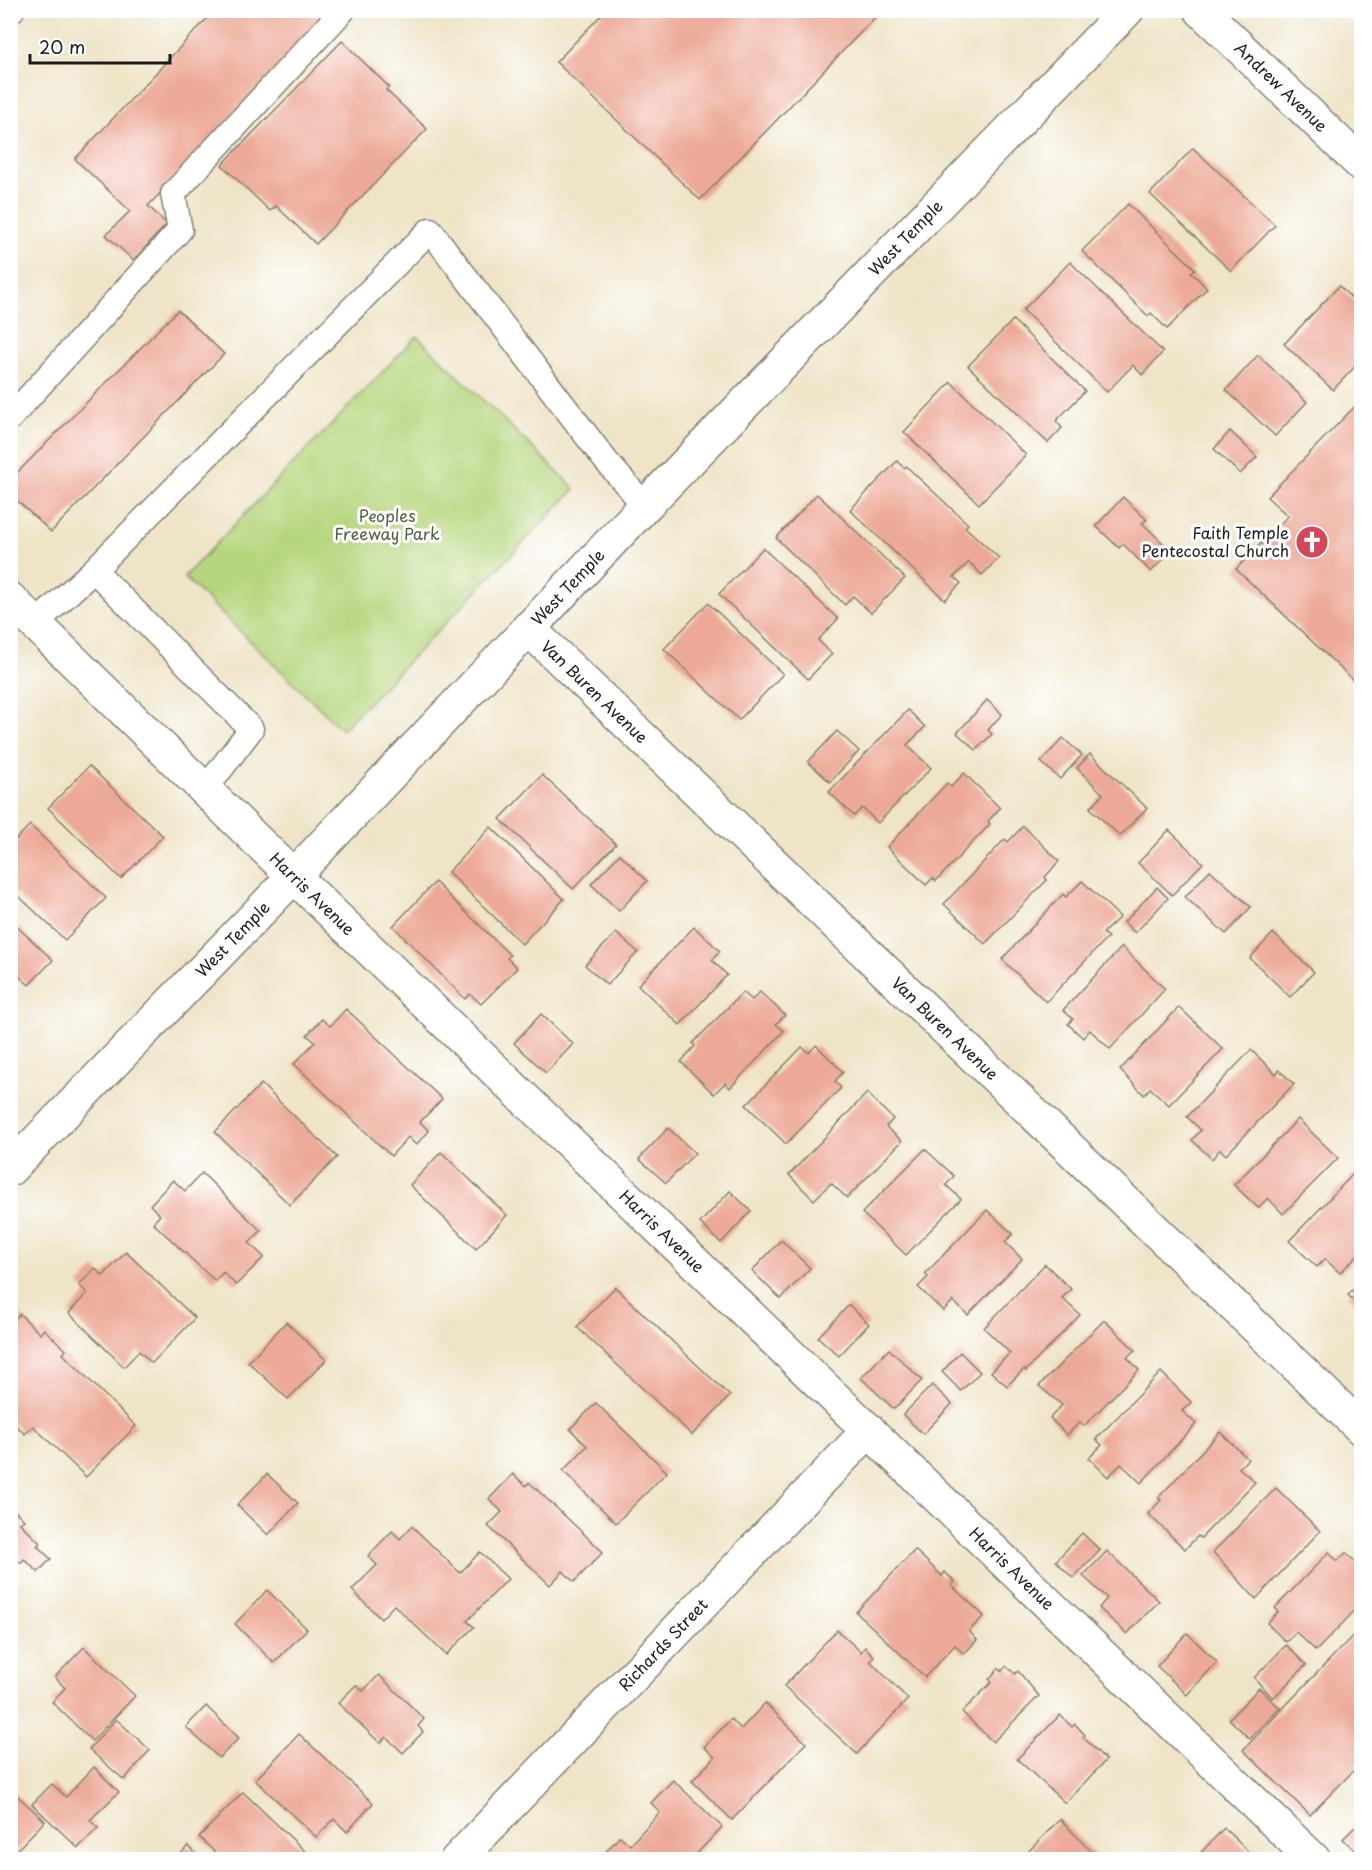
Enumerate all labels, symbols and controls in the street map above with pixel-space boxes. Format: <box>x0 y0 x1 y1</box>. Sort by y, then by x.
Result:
scale bar <box>30 27 170 65</box>
text: 20 m <box>39 33 85 60</box>
street label: Andrew Avenue <box>1230 36 1334 137</box>
street label: West Temple <box>862 194 948 281</box>
park label: Peoples Freeway Park <box>334 503 440 545</box>
place label: Faith Temple Pentecostal Church <box>1141 520 1289 562</box>
church icon: Faith Temple Pentecostal Church <box>1294 524 1330 560</box>
street label: West Temple <box>525 543 609 630</box>
street label: Van Buren Avenue <box>536 634 654 748</box>
street label: Harris Avenue <box>265 846 361 940</box>
street label: West Temple <box>189 895 275 982</box>
street label: Van Buren Avenue <box>887 971 1004 1085</box>
street label: Harris Avenue <box>615 1183 711 1277</box>
street label: Harris Avenue <box>964 1521 1061 1615</box>
street label: Richards Street <box>612 1592 713 1696</box>

